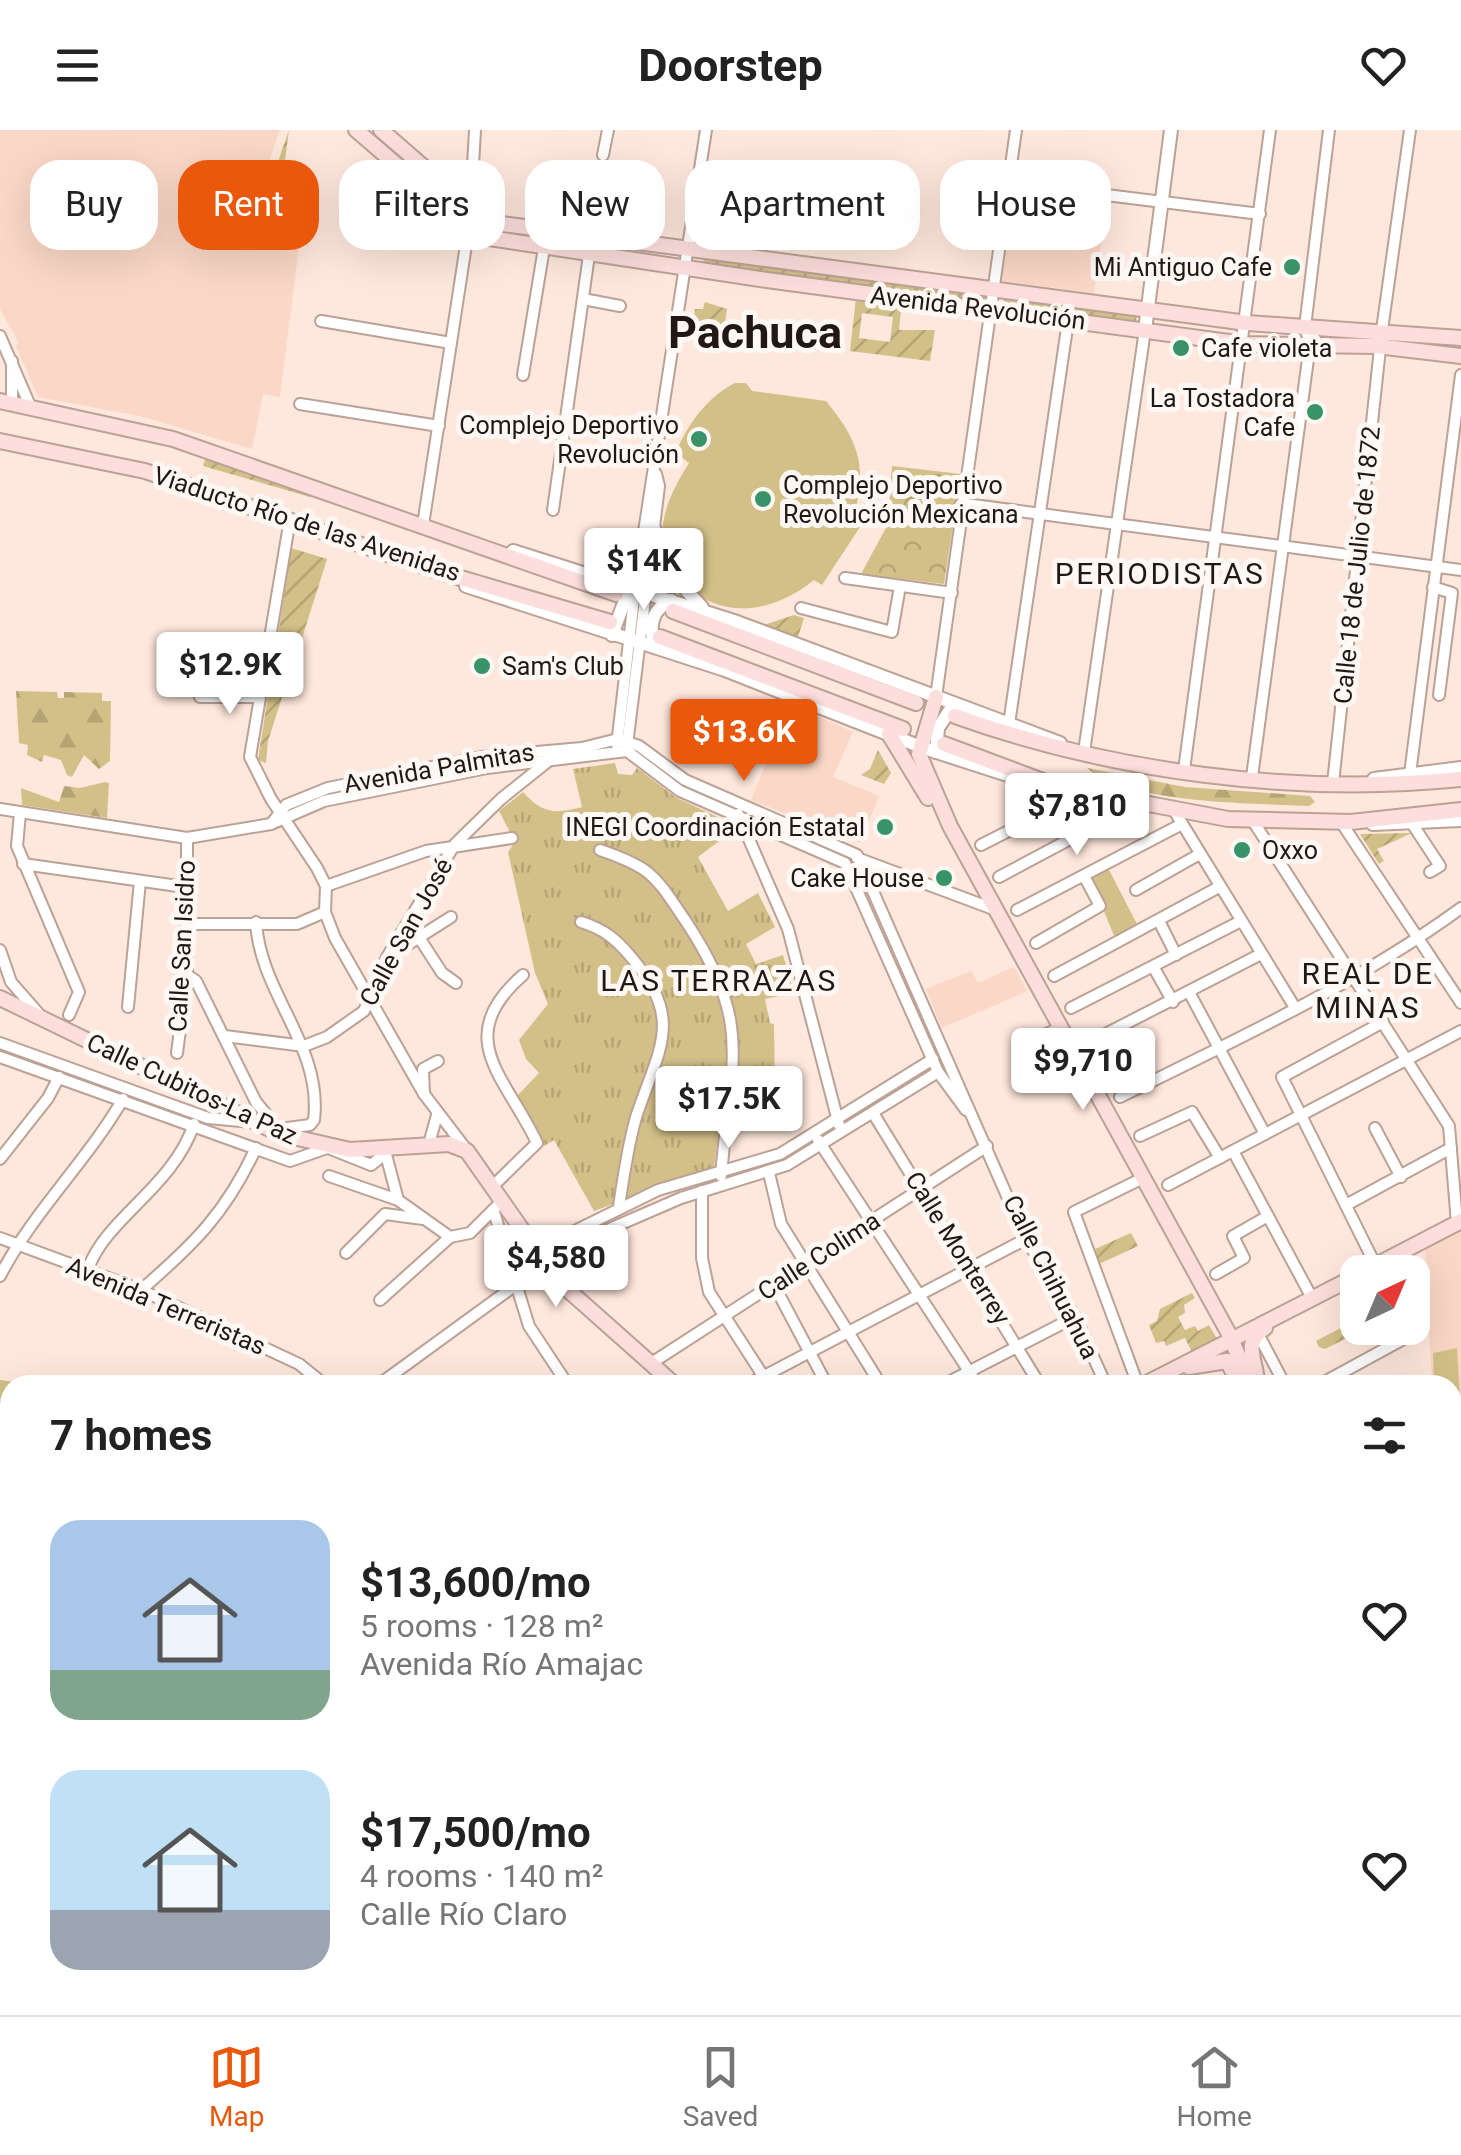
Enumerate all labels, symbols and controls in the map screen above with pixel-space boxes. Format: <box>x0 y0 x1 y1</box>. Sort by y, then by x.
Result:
icon: menu <box>50 38 105 93</box>
icon: heart <box>1356 38 1411 93</box>
text: Doorstep <box>638 39 823 92</box>
chip: Buy <box>30 160 158 250</box>
chip: Rent <box>178 160 319 250</box>
chip: Filters <box>339 160 505 250</box>
chip: New <box>525 160 665 250</box>
chip: Apartment <box>685 160 920 250</box>
chip: House <box>940 160 1111 250</box>
place label: Mi Antiguo Cafe <box>1094 253 1272 282</box>
marker: Mi Antiguo Cafe <box>1281 256 1303 278</box>
street label: Avenida Revolución <box>869 280 1087 336</box>
district label: Pachuca <box>668 306 842 359</box>
place label: Cafe violeta <box>1201 334 1332 363</box>
marker: Cafe violeta <box>1170 337 1192 359</box>
place label: La Tostadora Cafe <box>1150 384 1295 442</box>
marker: La Tostadora Cafe <box>1304 401 1326 423</box>
place label: Complejo Deportivo Revolución <box>459 411 679 469</box>
street label: Calle 18 de Julio de 1872 <box>1328 425 1386 705</box>
marker: Complejo Deportivo Revolución <box>688 428 710 450</box>
street label: Viaducto Río de las Avenidas <box>150 461 464 587</box>
place label: Complejo Deportivo Revolución Mexicana <box>783 471 1019 529</box>
marker: Complejo Deportivo Revolución Mexicana <box>752 488 774 510</box>
pin: $14K <box>585 528 703 613</box>
text: $14K <box>606 541 682 579</box>
district label: PERIODISTAS <box>1055 556 1265 591</box>
pin: $12.9K <box>149 632 311 717</box>
text: $12.9K <box>178 645 282 683</box>
place label: Sam's Club <box>502 652 624 681</box>
marker: Sam's Club <box>471 655 493 677</box>
pin: $13.6K <box>663 699 825 784</box>
text: $13.6K <box>692 712 796 750</box>
street label: Avenida Palmitas <box>342 737 536 799</box>
pin: $7,810 <box>996 773 1158 858</box>
text: $7,810 <box>1027 786 1127 824</box>
place label: INEGI Coordinación Estatal <box>565 813 865 842</box>
marker: INEGI Coordinación Estatal <box>874 816 896 838</box>
place label: Oxxo <box>1262 836 1318 865</box>
marker: Oxxo <box>1231 839 1253 861</box>
street label: Calle San José <box>354 853 458 1011</box>
street label: Calle San Isidro <box>163 859 201 1033</box>
place label: Cake House <box>790 864 924 893</box>
marker: Cake House <box>933 867 955 889</box>
district label: REAL DE MINAS <box>1302 956 1434 1025</box>
district label: LAS TERRAZAS <box>600 963 838 998</box>
street label: Calle Cubitos-La Paz <box>82 1028 302 1150</box>
pin: $9,710 <box>1002 1028 1164 1113</box>
text: $9,710 <box>1033 1041 1133 1079</box>
pin: $17.5K <box>648 1066 810 1151</box>
text: $17.5K <box>677 1079 781 1117</box>
street label: Calle Monterrey <box>899 1166 1017 1330</box>
street label: Calle Chihuahua <box>997 1190 1105 1364</box>
street label: Calle Colima <box>753 1206 885 1306</box>
pin: $4,580 <box>475 1225 637 1310</box>
text: $4,580 <box>506 1238 606 1276</box>
street label: Avenida Terreristas <box>62 1251 270 1361</box>
north arrow <box>1340 1255 1430 1345</box>
map controls <box>1340 1255 1430 1345</box>
icon: filters <box>1357 1408 1412 1463</box>
text: 7 homes <box>50 1411 212 1460</box>
text: $13,600/mo <box>360 1558 591 1607</box>
icon: home <box>130 1560 250 1680</box>
icon: heart <box>1357 1593 1412 1648</box>
text: 5 rooms · 128 m² <box>360 1607 603 1645</box>
text: Avenida Río Amajac <box>360 1645 643 1683</box>
text: $17,500/mo <box>360 1808 591 1857</box>
icon: home <box>130 1810 250 1930</box>
icon: heart <box>1357 1843 1412 1898</box>
text: 4 rooms · 140 m² <box>360 1857 603 1895</box>
text: Calle Río Claro <box>360 1895 567 1933</box>
tab: Map <box>209 2040 264 2133</box>
tab: Saved <box>683 2040 758 2133</box>
tab: Home <box>1177 2040 1252 2133</box>

